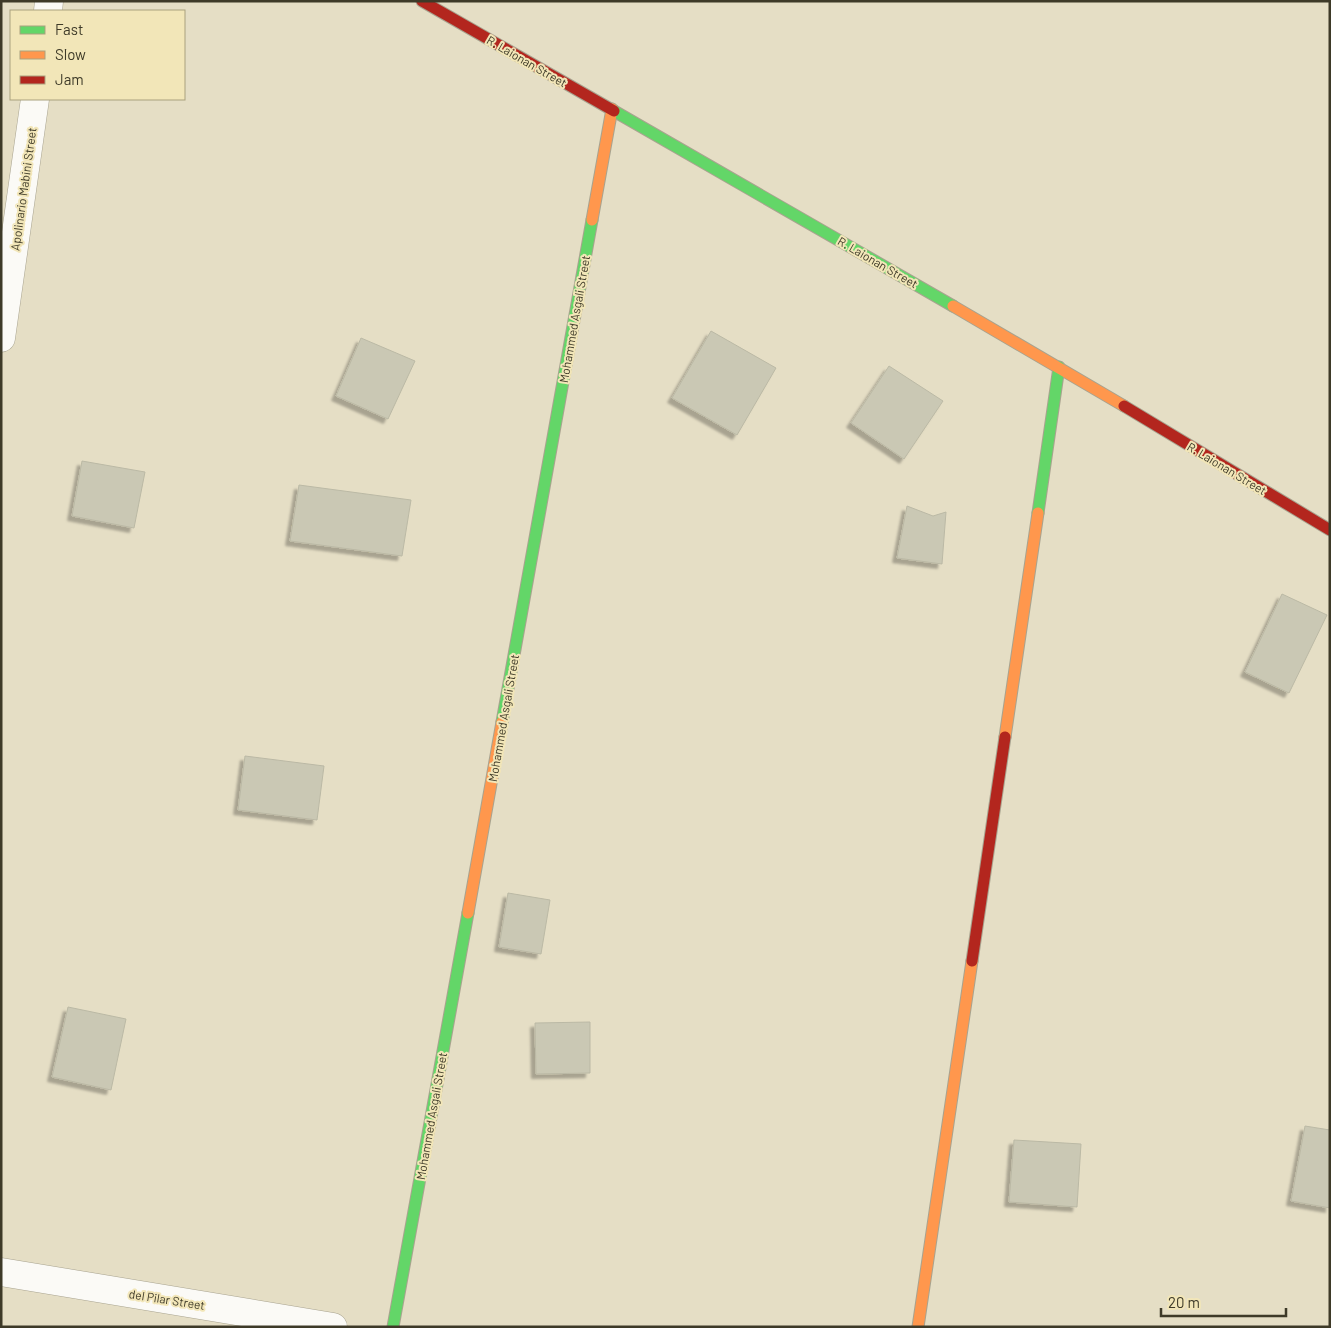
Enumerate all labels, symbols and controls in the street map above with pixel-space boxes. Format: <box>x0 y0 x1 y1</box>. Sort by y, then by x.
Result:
legend <box>10 10 185 100</box>
text: Fast <box>55 20 83 38</box>
street label: R. Laionan Street <box>485 32 569 90</box>
text: Slow <box>55 45 86 63</box>
text: Jam <box>55 70 84 88</box>
street label: Apolinario Mabini Street <box>7 127 39 251</box>
street label: R. Laionan Street <box>836 233 920 291</box>
street label: Mohammed Asgali Street <box>556 254 592 384</box>
street label: R. Laionan Street <box>1185 439 1269 497</box>
street label: Mohammed Asgali Street <box>485 653 521 783</box>
street label: Mohammed Asgali Street <box>413 1051 449 1181</box>
street label: del Pilar Street <box>128 1286 206 1312</box>
scale bar <box>1161 1286 1286 1318</box>
text: 20 m <box>1168 1293 1200 1311</box>

